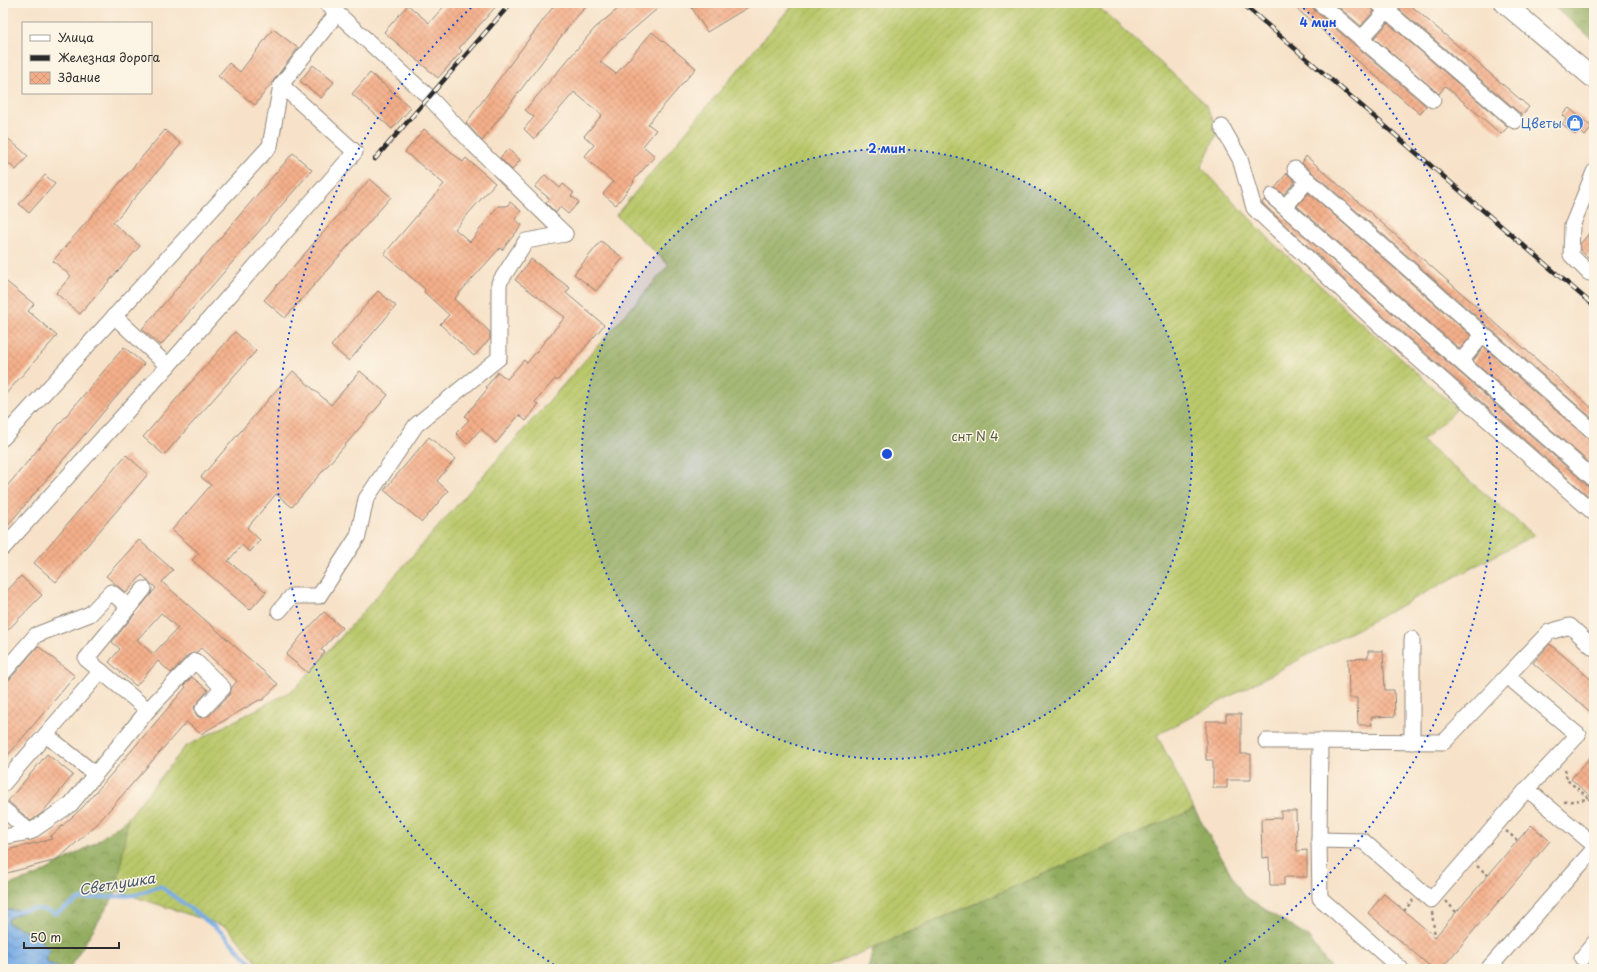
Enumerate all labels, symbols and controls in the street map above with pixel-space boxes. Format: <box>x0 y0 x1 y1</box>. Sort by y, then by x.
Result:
text: 4 мин <box>1299 13 1337 31</box>
legend <box>22 22 152 94</box>
text: Улица <box>58 28 94 46</box>
text: Железная дорога <box>58 48 161 66</box>
text: Здание <box>58 68 100 86</box>
place label: Цветы <box>1521 113 1562 132</box>
shop icon: Цветы <box>1565 113 1585 133</box>
text: 2 мин <box>868 139 906 157</box>
park label: снт N 4 <box>951 426 999 445</box>
centre of rings <box>880 447 894 461</box>
water label: Светлушка <box>77 867 158 900</box>
scale bar <box>24 924 119 950</box>
text: 50 m <box>30 928 61 946</box>

